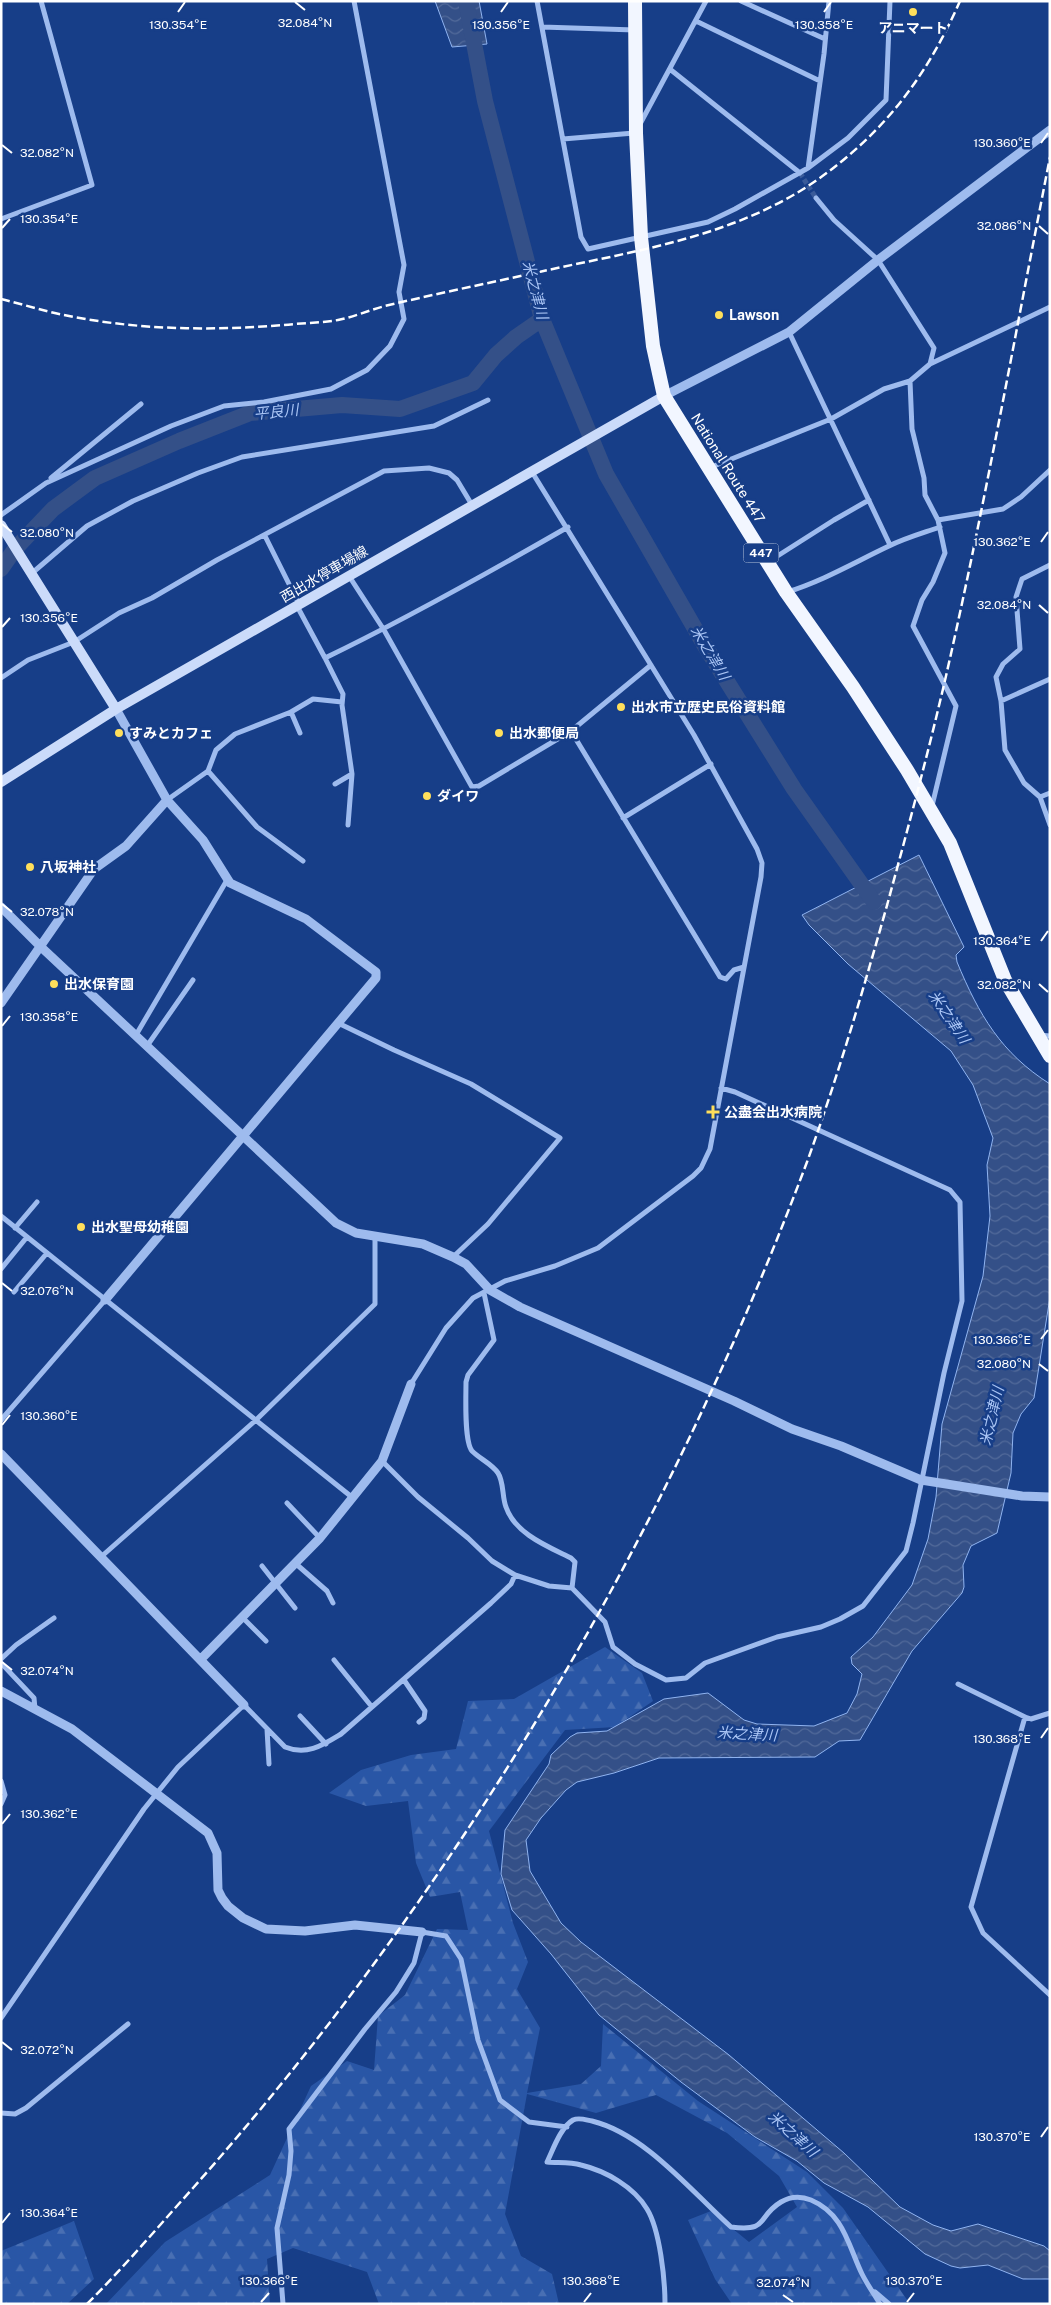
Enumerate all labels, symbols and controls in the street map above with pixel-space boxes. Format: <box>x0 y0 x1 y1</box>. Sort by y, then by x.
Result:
marker: アニマート <box>907 6 919 18</box>
text: 32.084°N <box>278 16 332 30</box>
text: 130.354°E <box>149 18 207 32</box>
text: 130.356°E <box>472 18 530 32</box>
text: 130.358°E <box>795 18 853 32</box>
place label: アニマート <box>878 20 948 36</box>
text: 130.360°E <box>973 136 1031 150</box>
text: 32.082°N <box>20 146 74 160</box>
text: 130.354°E <box>20 212 78 226</box>
text: 32.086°N <box>977 219 1031 233</box>
water label: 米之津川 <box>520 259 552 323</box>
place label: Lawson <box>729 307 779 323</box>
marker: Lawson <box>713 309 725 321</box>
water label: 平良川 <box>253 400 301 422</box>
street label: National Route 447 <box>688 410 768 526</box>
text: 32.080°N <box>20 526 74 540</box>
text: 130.362°E <box>973 535 1031 549</box>
street label: 西出水停車場線 <box>278 543 370 605</box>
road number: 447 <box>744 544 778 562</box>
text: 32.084°N <box>977 598 1031 612</box>
text: 130.356°E <box>20 611 78 625</box>
water label: 米之津川 <box>688 623 734 685</box>
place label: 出水市立歴史民俗資料館 <box>631 699 785 715</box>
marker: 出水市立歴史民俗資料館 <box>615 701 627 713</box>
place label: すみとカフェ <box>129 725 213 741</box>
place label: 出水郵便局 <box>509 725 579 741</box>
marker: すみとカフェ <box>113 727 125 739</box>
marker: 出水郵便局 <box>493 727 505 739</box>
place label: ダイワ <box>437 788 479 804</box>
marker: ダイワ <box>421 790 433 802</box>
place label: 八坂神社 <box>40 859 96 875</box>
marker: 八坂神社 <box>24 861 36 873</box>
text: 32.078°N <box>20 905 74 919</box>
text: 130.364°E <box>973 934 1031 948</box>
place label: 出水保育園 <box>64 976 134 992</box>
marker: 出水保育園 <box>48 978 60 990</box>
text: 32.082°N <box>977 978 1031 992</box>
water label: 米之津川 <box>926 987 974 1048</box>
text: 130.358°E <box>20 1010 78 1024</box>
place label: 公盡会出水病院 <box>724 1104 822 1120</box>
marker: 公盡会出水病院 <box>706 1105 720 1119</box>
place label: 出水聖母幼稚園 <box>91 1219 189 1235</box>
marker: 出水聖母幼稚園 <box>75 1221 87 1233</box>
text: 32.076°N <box>20 1284 74 1298</box>
text: 130.366°E <box>973 1333 1031 1347</box>
text: 32.080°N <box>977 1357 1031 1371</box>
water label: 米之津川 <box>976 1383 1007 1447</box>
text: 130.360°E <box>20 1409 78 1423</box>
text: 32.074°N <box>20 1664 74 1678</box>
water label: 米之津川 <box>717 1723 779 1744</box>
text: 130.368°E <box>973 1732 1031 1746</box>
text: 130.362°E <box>20 1807 78 1821</box>
text: 32.072°N <box>20 2043 74 2057</box>
water label: 米之津川 <box>765 2107 823 2161</box>
text: 130.370°E <box>973 2130 1031 2144</box>
text: 130.364°E <box>20 2206 78 2220</box>
text: 130.366°E <box>240 2274 298 2288</box>
text: 130.368°E <box>562 2274 620 2288</box>
text: 130.370°E <box>885 2274 943 2288</box>
text: 32.074°N <box>756 2276 810 2290</box>

